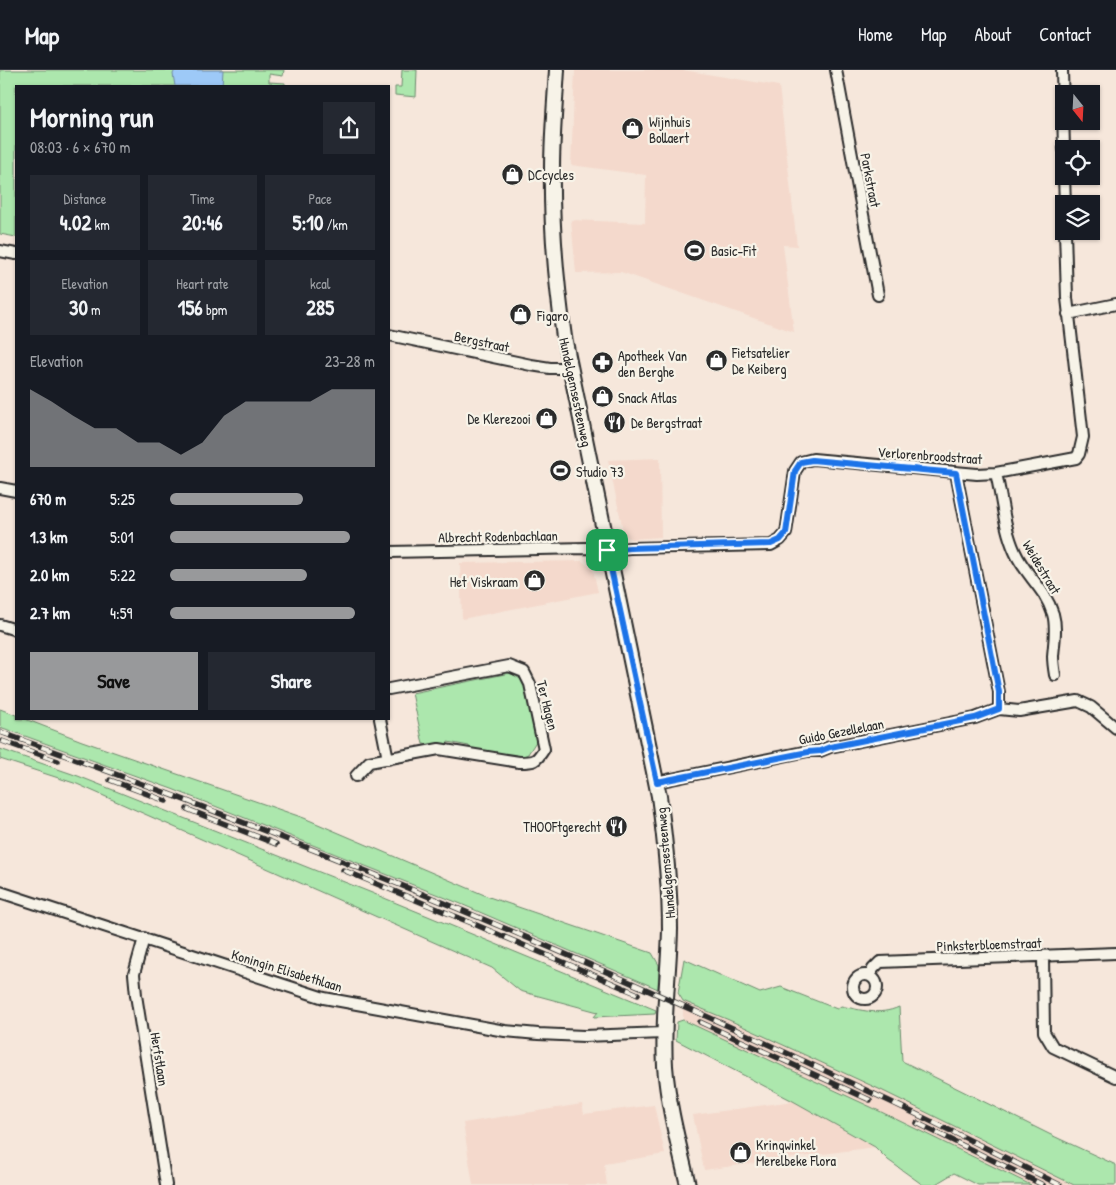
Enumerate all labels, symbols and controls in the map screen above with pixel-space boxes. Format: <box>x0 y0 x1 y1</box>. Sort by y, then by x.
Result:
text: Map <box>25 19 59 51</box>
text: Home <box>858 22 893 47</box>
text: Map <box>921 22 946 47</box>
text: About <box>974 22 1011 47</box>
text: Contact <box>1039 22 1091 47</box>
north arrow <box>1055 85 1100 130</box>
map controls <box>1055 85 1100 240</box>
text: Morning run <box>30 98 154 136</box>
button: share <box>323 102 375 154</box>
place label: Wijnhuis Bollaert <box>649 112 690 147</box>
shop icon: Wijnhuis Bollaert <box>621 117 645 141</box>
text: 08:03 · 6 × 670 m <box>30 136 130 158</box>
button: locate <box>1055 140 1100 185</box>
street label: Parkstraat <box>856 151 886 209</box>
shop icon: DCcycles <box>500 162 524 186</box>
place label: DCcycles <box>528 165 574 185</box>
text: Distance <box>63 189 106 208</box>
text: Time <box>190 189 215 208</box>
text: Pace <box>309 189 332 208</box>
button: layers <box>1055 195 1100 240</box>
text: 4.02 <box>60 208 91 237</box>
text: 20:46 <box>182 208 223 237</box>
text: 5:10 <box>293 208 323 237</box>
text: km <box>91 215 110 234</box>
text: /km <box>323 215 348 234</box>
sports icon: Basic-Fit <box>683 238 707 262</box>
place label: Basic-Fit <box>711 241 757 260</box>
text: Elevation <box>62 274 108 293</box>
text: Heart rate <box>176 274 229 293</box>
text: kcal <box>310 274 330 293</box>
text: 30 <box>69 293 88 322</box>
text: 156 <box>178 293 203 322</box>
text: 285 <box>306 293 334 322</box>
text: m <box>88 300 101 319</box>
text: bpm <box>203 300 227 319</box>
shop icon: Figaro <box>509 303 533 327</box>
place label: Figaro <box>536 306 568 326</box>
street label: Bergstraat <box>453 326 511 357</box>
street label: Hundelgemsesteenweg <box>554 336 597 449</box>
place label: Fietsatelier De Keiberg <box>731 343 790 379</box>
place label: Apotheek Van den Berghe <box>618 346 687 382</box>
shop icon: Fietsatelier De Keiberg <box>704 348 728 372</box>
text: Elevation <box>30 350 83 372</box>
text: 23–28 m <box>325 350 375 372</box>
pharmacy icon: Apotheek Van den Berghe <box>590 351 614 375</box>
shop icon: Snack Atlas <box>590 385 614 409</box>
place label: Snack Atlas <box>618 388 677 407</box>
shop icon: De Klerezooi <box>535 406 559 430</box>
place label: De Klerezooi <box>468 409 531 428</box>
restaurant icon: De Bergstraat <box>603 410 627 434</box>
place label: De Bergstraat <box>631 413 702 433</box>
street label: Verlorenbroodstraat <box>877 442 983 468</box>
sports icon: Studio 73 <box>548 459 572 483</box>
place label: Studio 73 <box>576 462 624 481</box>
text: 670 m <box>30 488 66 510</box>
text: 5:25 <box>110 488 135 510</box>
street label: Albrecht Rodenbachlaan <box>438 525 558 547</box>
text: 1.3 km <box>30 526 68 548</box>
text: 5:01 <box>110 526 133 548</box>
pin <box>586 529 628 571</box>
icon: arrive <box>593 536 621 564</box>
street label: Weidestraat <box>1018 536 1066 598</box>
text: 2.0 km <box>30 564 69 586</box>
text: 5:22 <box>110 564 135 586</box>
shop icon: Het Viskraam <box>522 569 546 593</box>
place label: Het Viskraam <box>450 572 518 591</box>
text: 2.7 km <box>30 602 70 624</box>
text: 4:59 <box>110 602 132 624</box>
button: Save <box>30 652 198 710</box>
button: Share <box>208 652 375 710</box>
street label: Ter Hagen <box>532 678 563 732</box>
street label: Guido Gezellelaan <box>797 713 885 749</box>
street label: Hundelgemsesteenweg <box>651 807 680 919</box>
restaurant icon: THOOFtgerecht <box>605 814 629 838</box>
place label: THOOFtgerecht <box>523 817 601 837</box>
street label: Pinksterbloemstraat <box>936 933 1042 955</box>
street label: Koningin Elisabethlaan <box>229 944 345 997</box>
street label: Herfstlaan <box>146 1031 174 1087</box>
place label: Kringwinkel Merelbeke Flora <box>756 1135 837 1170</box>
shop icon: Kringwinkel Merelbeke Flora <box>728 1140 752 1164</box>

